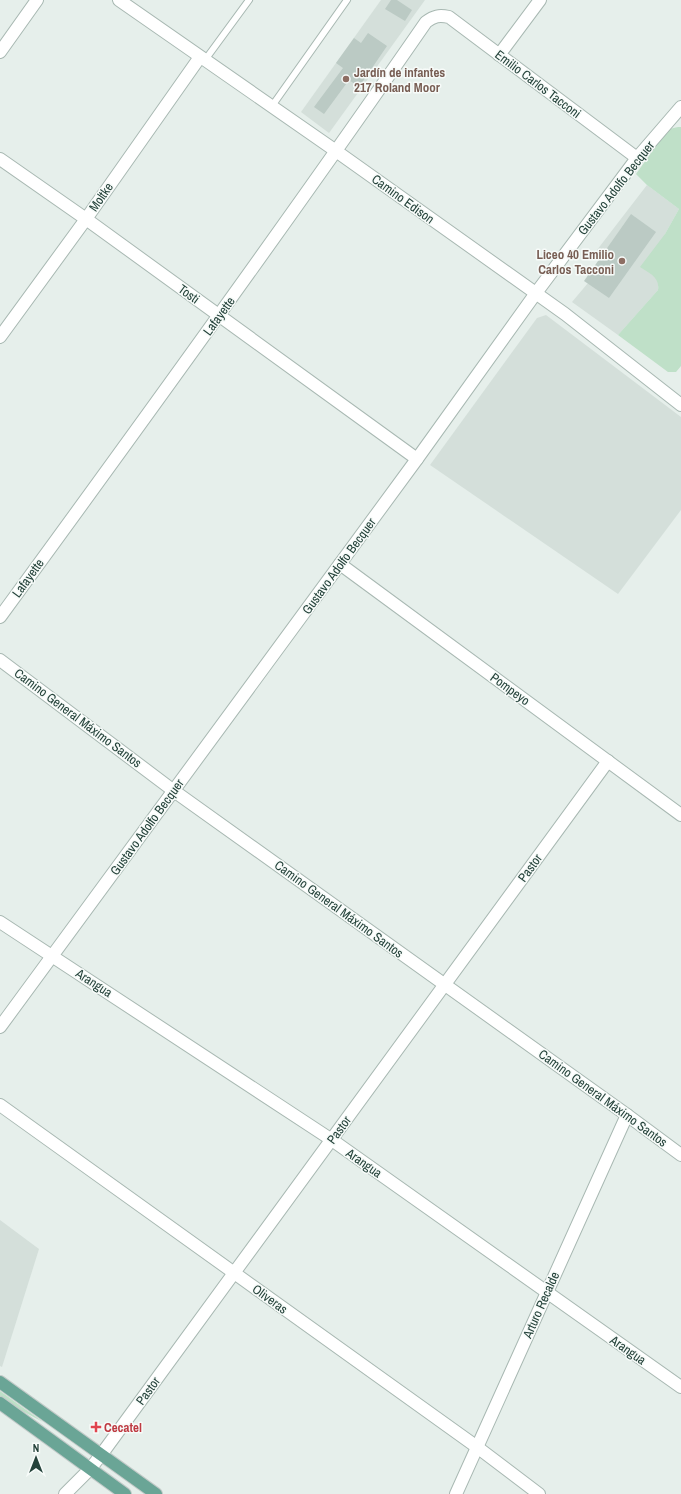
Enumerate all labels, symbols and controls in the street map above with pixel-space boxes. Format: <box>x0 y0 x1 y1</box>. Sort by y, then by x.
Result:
street label: Emilio Carlos Tacconi <box>491 46 585 122</box>
place label: Jardín de infantes 217 Roland Moor <box>354 64 445 96</box>
marker: Jardín de infantes 217 Roland Moor <box>341 74 351 84</box>
street label: Gustavo Adolfo Becquer <box>574 137 658 239</box>
street label: Camino Edison <box>368 171 438 228</box>
street label: Moltke <box>85 179 117 215</box>
place label: Liceo 40 Emilio Carlos Tacconi <box>536 246 614 278</box>
marker: Liceo 40 Emilio Carlos Tacconi <box>617 256 627 266</box>
street label: Tosti <box>175 281 203 308</box>
street label: Lafayette <box>199 293 239 339</box>
street label: Gustavo Adolfo Becquer <box>298 514 380 618</box>
street label: Lafayette <box>8 555 48 601</box>
street label: Camino General Máximo Santos <box>11 665 145 771</box>
street label: Pompeyo <box>487 669 533 709</box>
street label: Gustavo Adolfo Becquer <box>106 775 188 879</box>
street label: Pastor <box>514 850 546 885</box>
street label: Camino General Máximo Santos <box>271 857 407 961</box>
street label: Arangua <box>72 964 116 1001</box>
street label: Camino General Máximo Santos <box>535 1046 671 1150</box>
street label: Pastor <box>323 1112 355 1147</box>
street label: Arangua <box>342 1144 385 1182</box>
street label: Arturo Recalde <box>518 1269 563 1342</box>
street label: Oliveras <box>249 1280 291 1318</box>
street label: Arangua <box>606 1331 649 1369</box>
street label: Pastor <box>132 1373 164 1408</box>
place label: Cecatel <box>104 1419 142 1436</box>
marker: Cecatel <box>91 1422 101 1432</box>
north arrow <box>16 1438 56 1478</box>
text: N <box>33 1441 39 1455</box>

